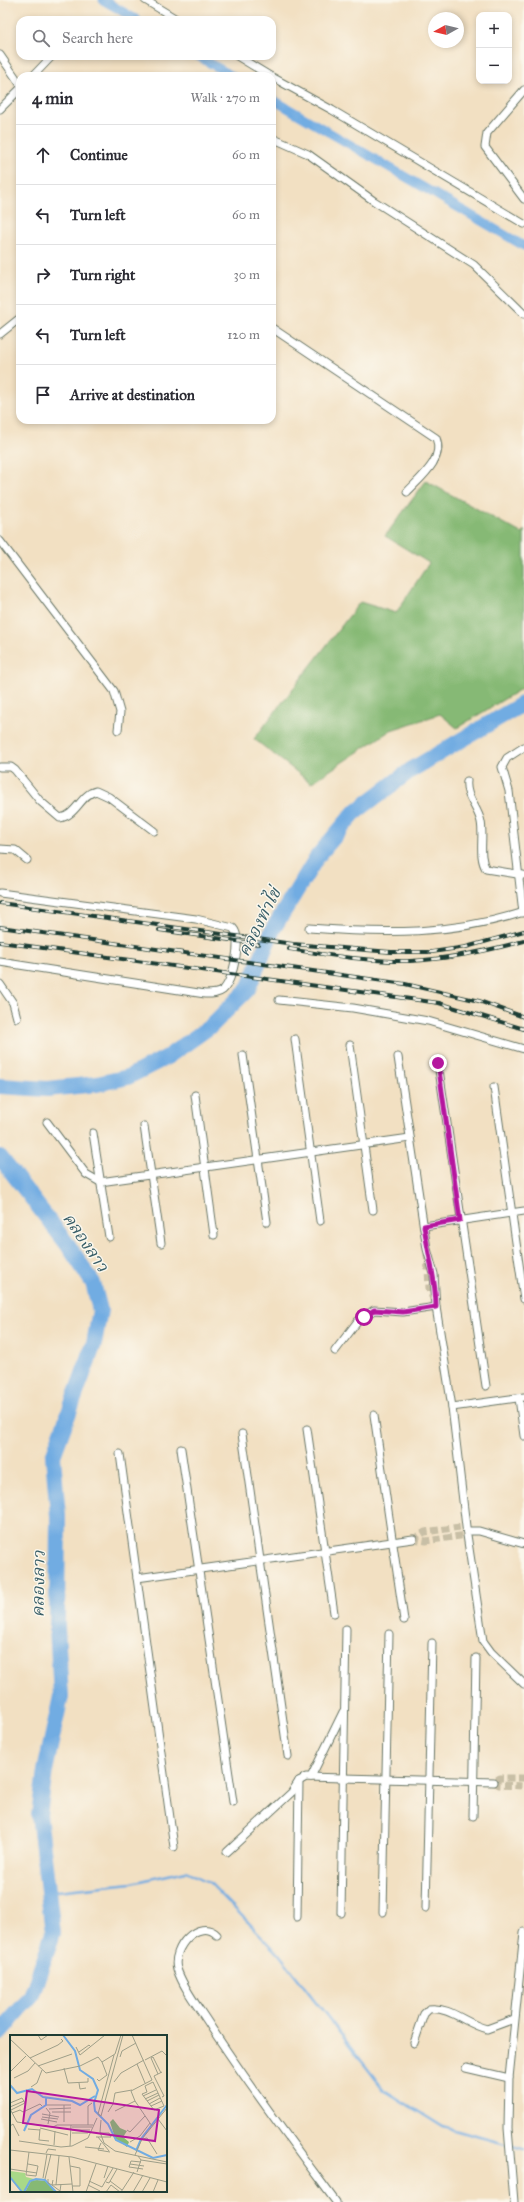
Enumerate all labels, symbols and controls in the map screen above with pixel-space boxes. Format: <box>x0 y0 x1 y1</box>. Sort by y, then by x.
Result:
north arrow <box>428 12 464 48</box>
map controls <box>476 12 512 84</box>
button: + <box>476 12 512 48</box>
search box <box>16 16 276 60</box>
icon: search <box>30 27 52 49</box>
text: Search here <box>62 29 133 47</box>
button: − <box>476 48 512 84</box>
text: 4 min <box>32 88 73 109</box>
text: Walk · 270 m <box>191 90 260 106</box>
icon: ahead <box>32 144 54 166</box>
text: Continue <box>70 146 128 164</box>
text: 60 m <box>232 147 260 163</box>
icon: left <box>32 204 54 226</box>
text: Turn left <box>70 206 126 224</box>
text: 60 m <box>232 207 260 223</box>
icon: right <box>32 264 54 286</box>
text: Turn right <box>70 266 135 284</box>
text: 30 m <box>234 267 260 283</box>
icon: left <box>32 324 54 346</box>
text: Turn left <box>70 326 126 344</box>
text: 120 m <box>227 327 260 343</box>
icon: arrive <box>32 384 54 406</box>
text: Arrive at destination <box>70 386 195 404</box>
water label: คลองท่าไข่ <box>231 881 287 960</box>
route end <box>429 1054 447 1072</box>
water label: คลองลาว <box>58 1209 114 1277</box>
route start <box>355 1308 373 1326</box>
water label: คลองลาว <box>27 1549 50 1618</box>
inset map <box>10 2035 167 2192</box>

